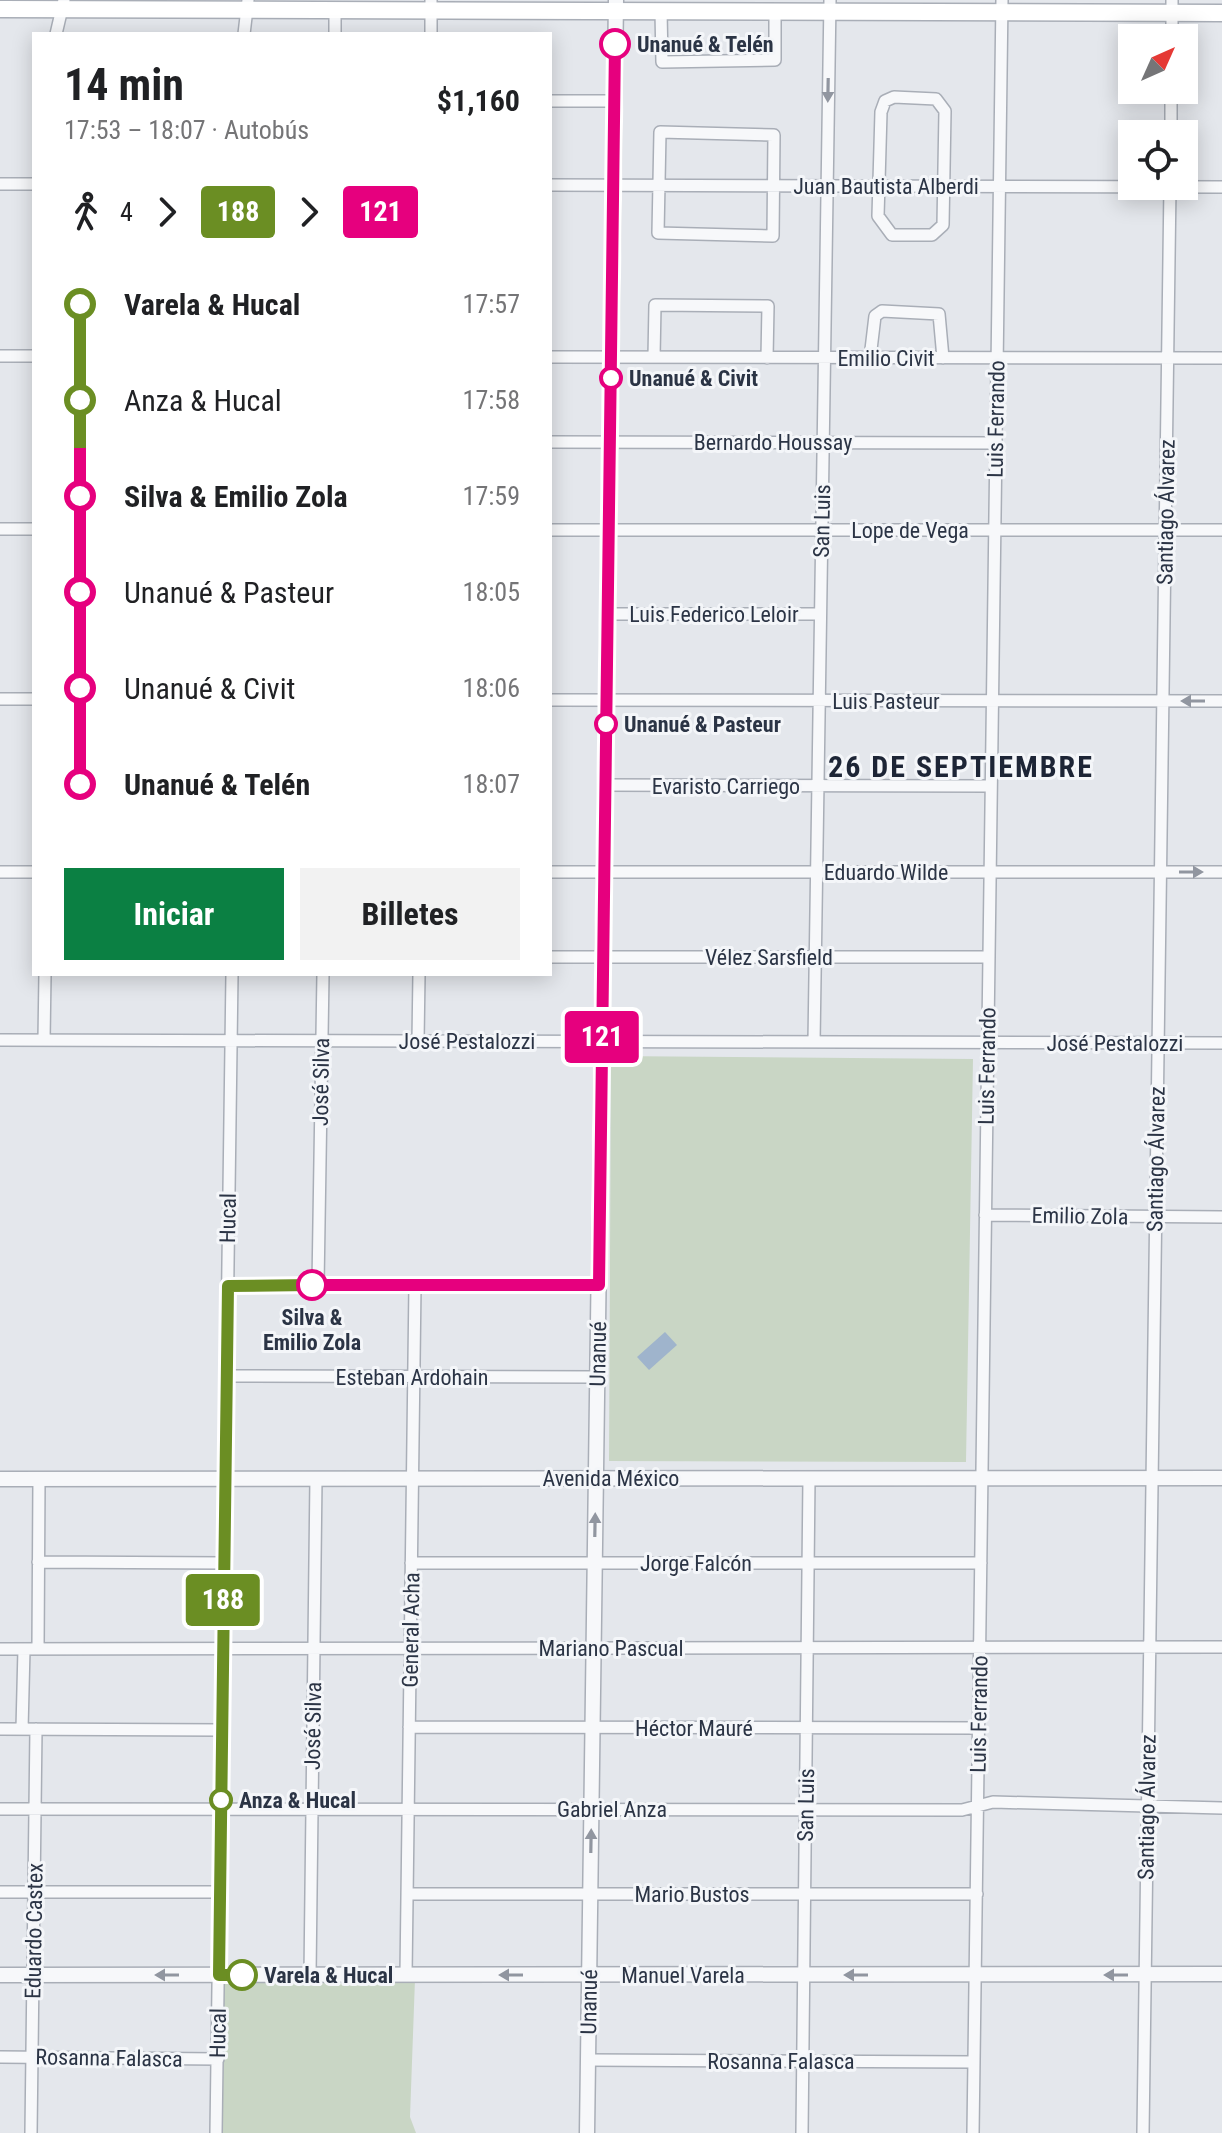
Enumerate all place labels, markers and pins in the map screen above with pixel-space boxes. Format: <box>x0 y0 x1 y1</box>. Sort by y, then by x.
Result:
marker: Unanué & Telén <box>600 29 630 59</box>
place label: Unanué & Telén <box>637 32 774 57</box>
place label: Unanué & Civit <box>629 366 758 391</box>
marker: Unanué & Civit <box>600 367 622 389</box>
place label: Unanué & Pasteur <box>624 712 781 737</box>
marker: Unanué & Pasteur <box>595 713 617 735</box>
marker: Silva & Emilio Zola <box>297 1270 327 1300</box>
place label: Silva & Emilio Zola <box>263 1305 361 1355</box>
place label: Anza & Hucal <box>239 1788 356 1813</box>
marker: Anza & Hucal <box>210 1789 232 1811</box>
marker: Varela & Hucal <box>227 1960 257 1990</box>
place label: Varela & Hucal <box>264 1963 393 1988</box>

